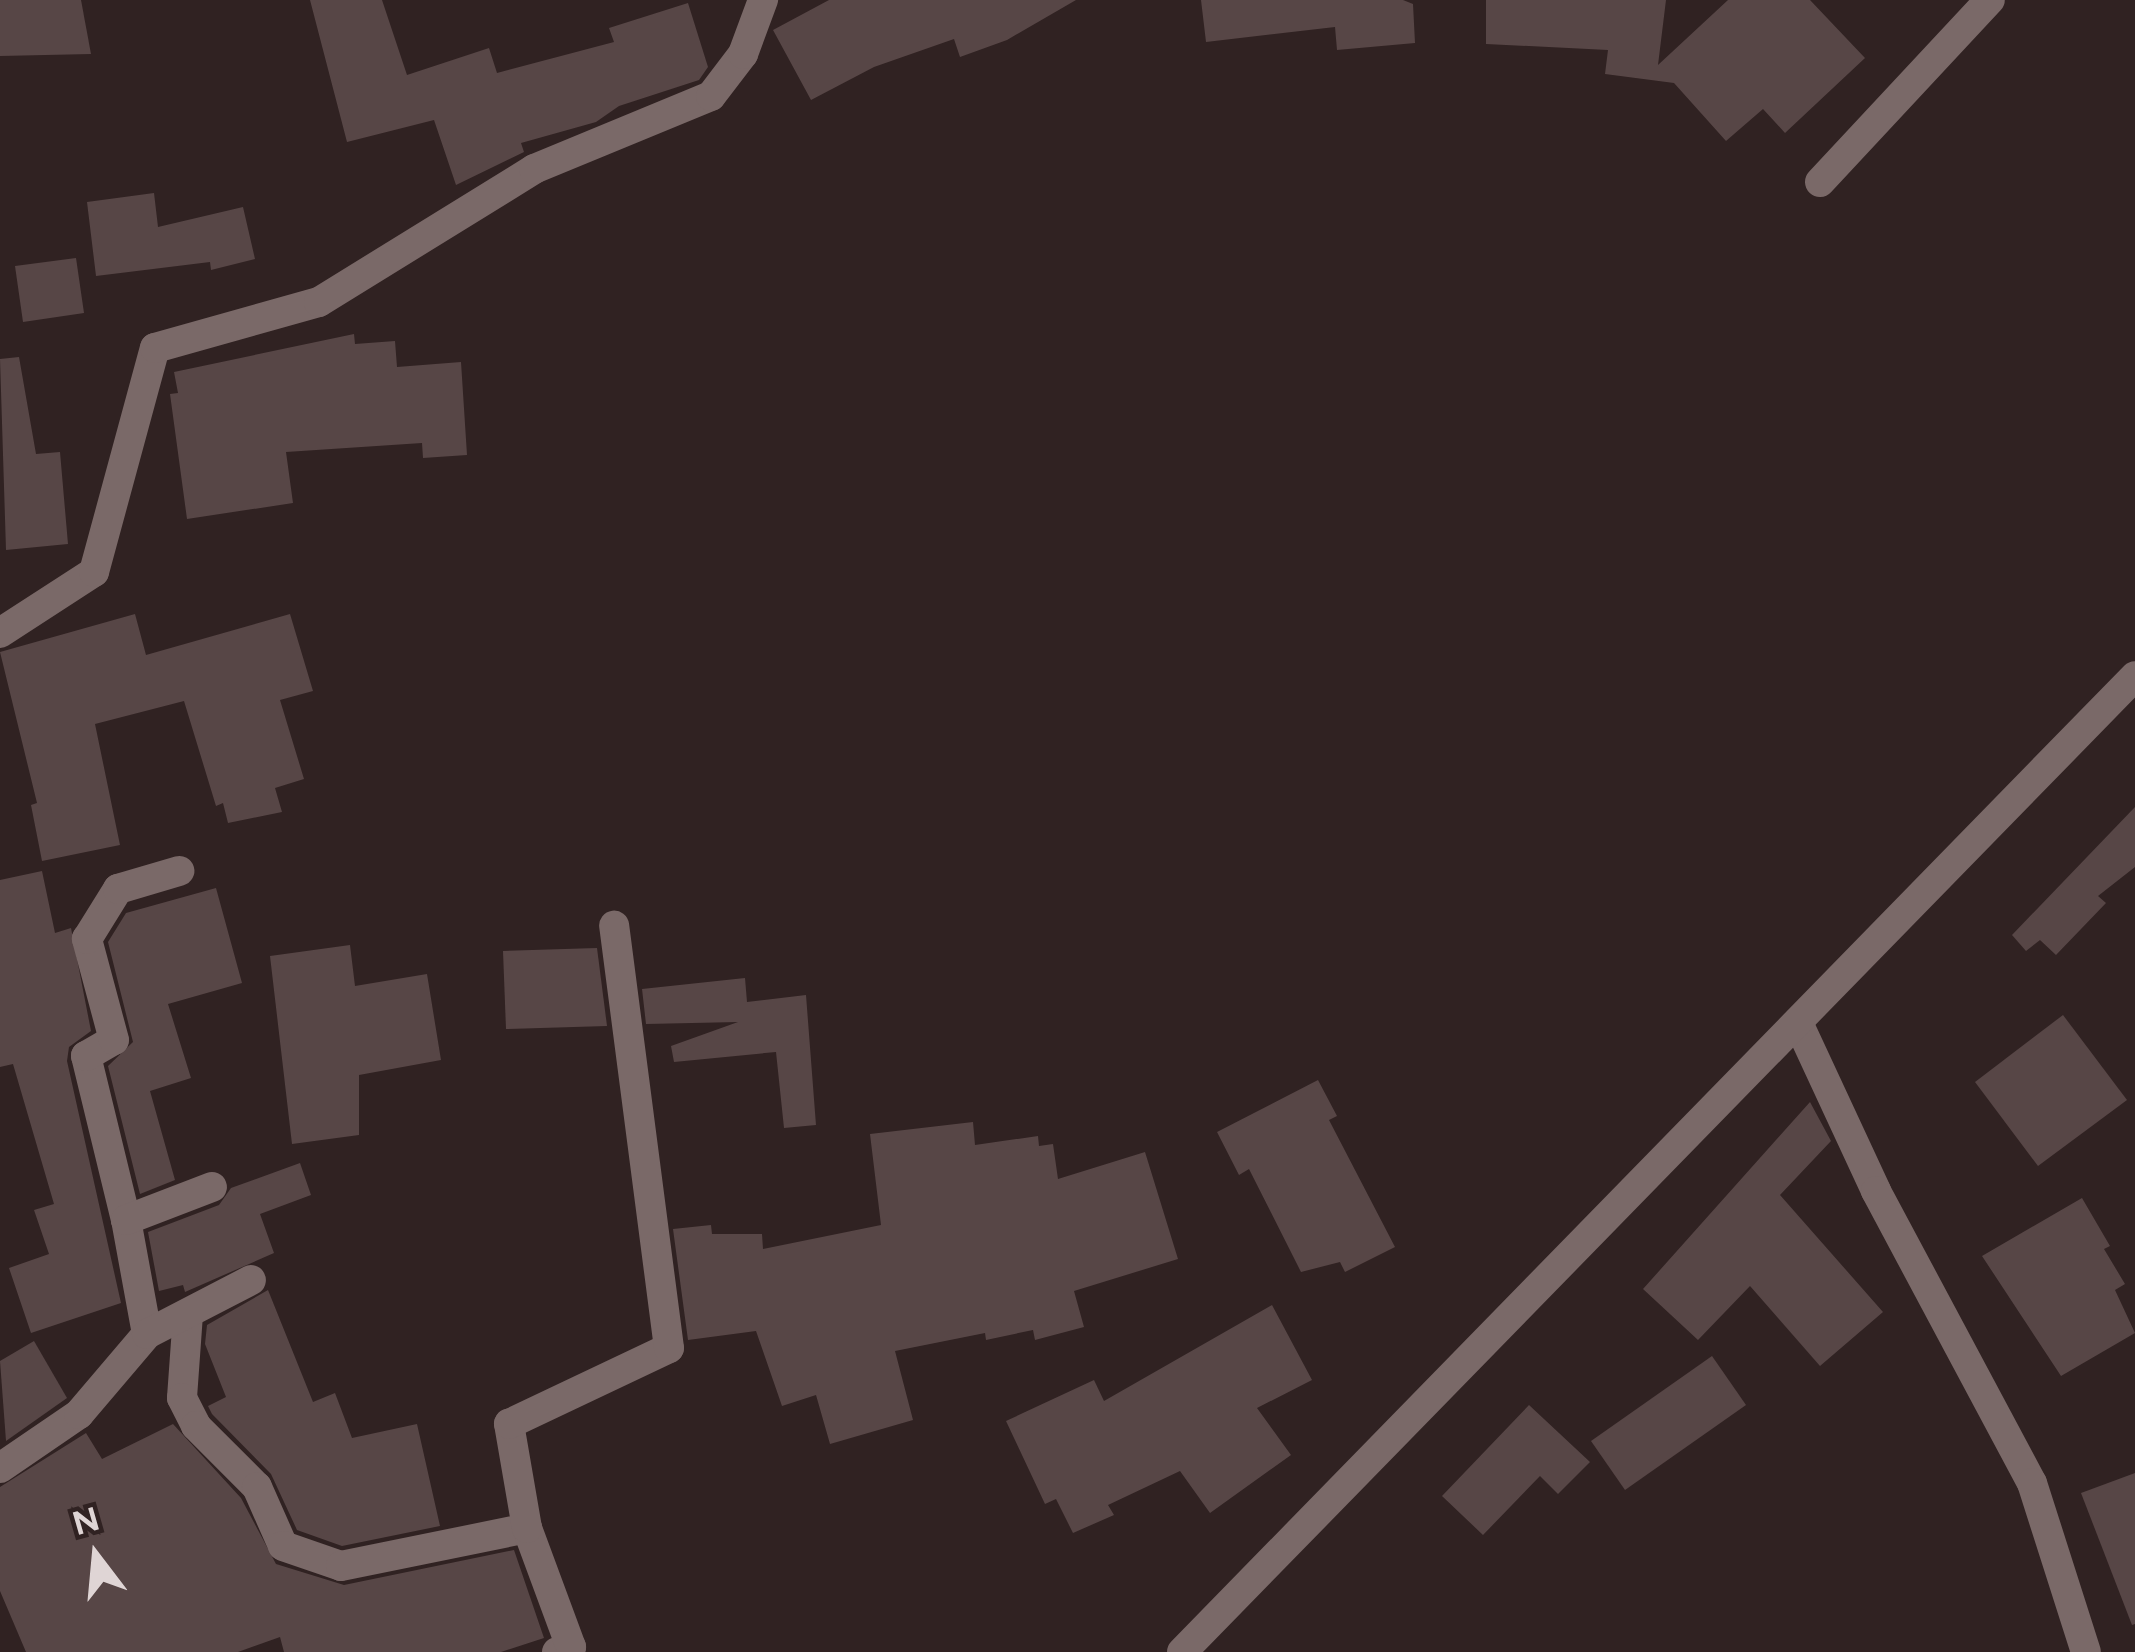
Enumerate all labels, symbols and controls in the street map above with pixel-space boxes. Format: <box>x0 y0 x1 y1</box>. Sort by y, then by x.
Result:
north arrow <box>36 1496 156 1616</box>
text: N <box>68 1499 104 1543</box>

